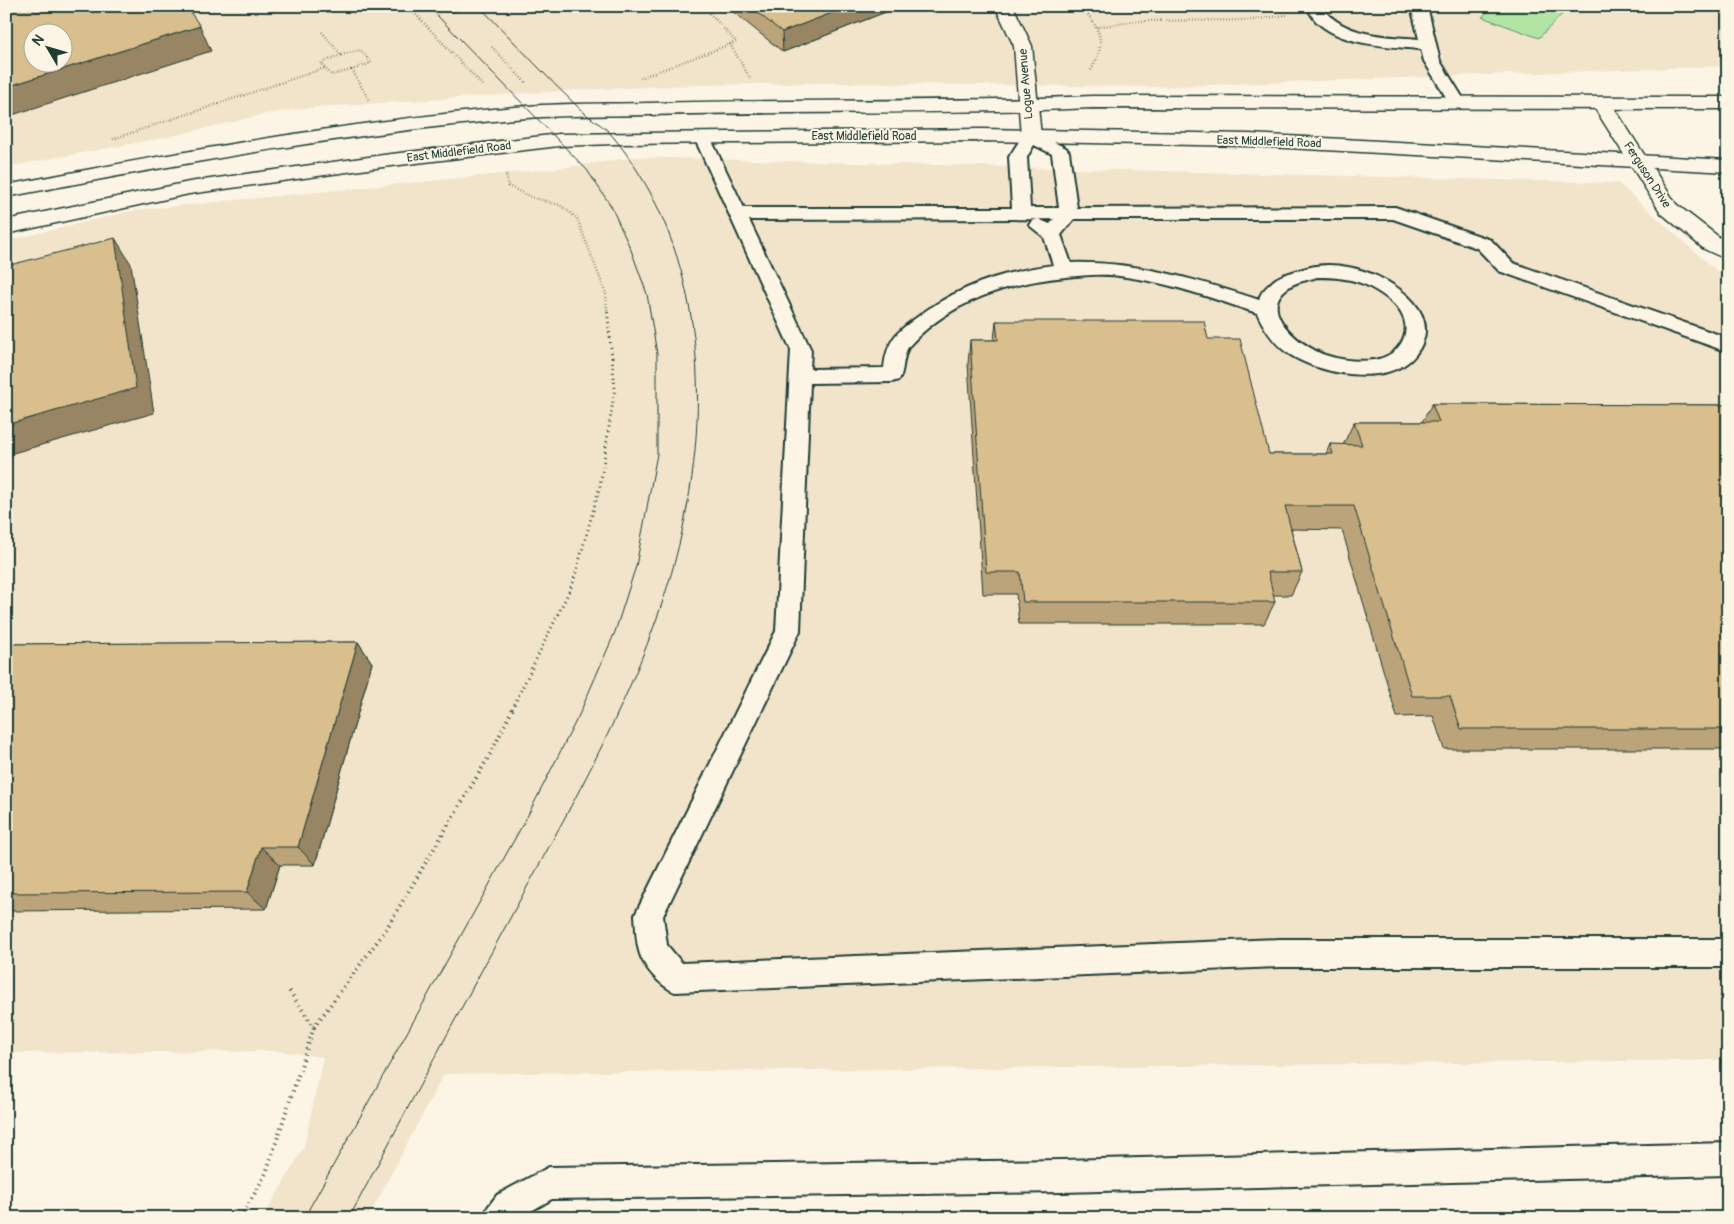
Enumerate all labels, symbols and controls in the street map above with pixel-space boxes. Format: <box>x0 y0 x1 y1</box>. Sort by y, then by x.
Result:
north arrow <box>22 22 72 72</box>
text: N <box>29 31 48 49</box>
street label: Logue Avenue <box>1015 48 1037 120</box>
street label: East Middlefield Road <box>811 129 917 144</box>
street label: East Middlefield Road <box>1216 133 1322 151</box>
street label: East Middlefield Road <box>406 138 512 166</box>
street label: Ferguson Drive <box>1620 139 1674 211</box>

